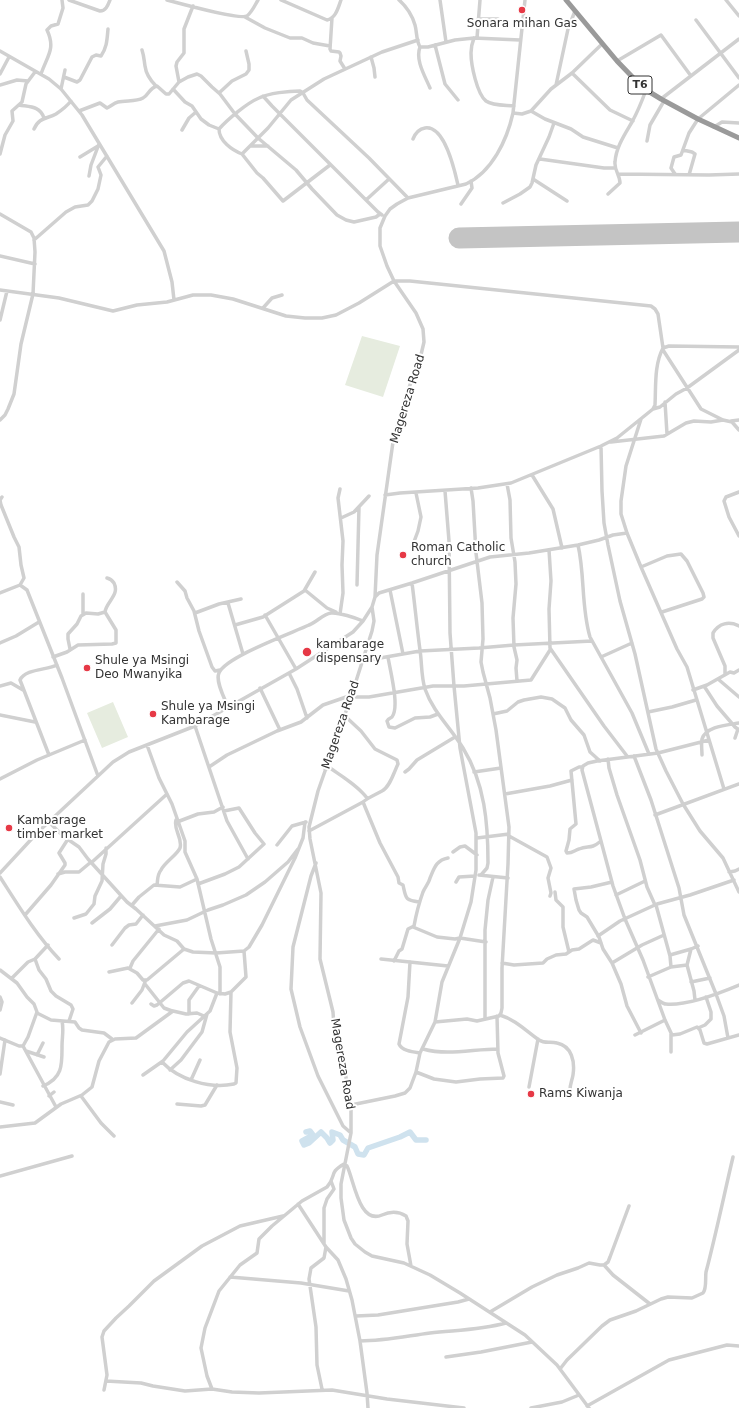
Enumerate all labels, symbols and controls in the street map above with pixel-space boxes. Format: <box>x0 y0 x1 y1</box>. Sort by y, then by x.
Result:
marker: Sonara mihan Gas <box>517 5 527 15</box>
place label: Sonara mihan Gas <box>467 17 577 31</box>
road number: T6 <box>628 76 652 94</box>
street label: Magereza Road <box>388 353 428 445</box>
place label: Roman Catholic church <box>411 541 505 569</box>
marker: Roman Catholic church <box>398 550 408 560</box>
place label: kambarage dispensary <box>316 638 384 666</box>
marker: kambarage dispensary <box>301 646 313 658</box>
place label: Shule ya Msingi Deo Mwanyika <box>95 654 189 682</box>
marker: Shule ya Msingi Deo Mwanyika <box>82 663 92 673</box>
street label: Magereza Road <box>319 679 363 771</box>
place label: Shule ya Msingi Kambarage <box>161 700 255 728</box>
marker: Shule ya Msingi Kambarage <box>148 709 158 719</box>
place label: Kambarage timber market <box>17 814 103 842</box>
marker: Kambarage timber market <box>4 823 14 833</box>
street label: Magereza Road <box>327 1017 357 1111</box>
place label: Rams Kiwanja <box>539 1087 623 1101</box>
marker: Rams Kiwanja <box>526 1089 536 1099</box>

